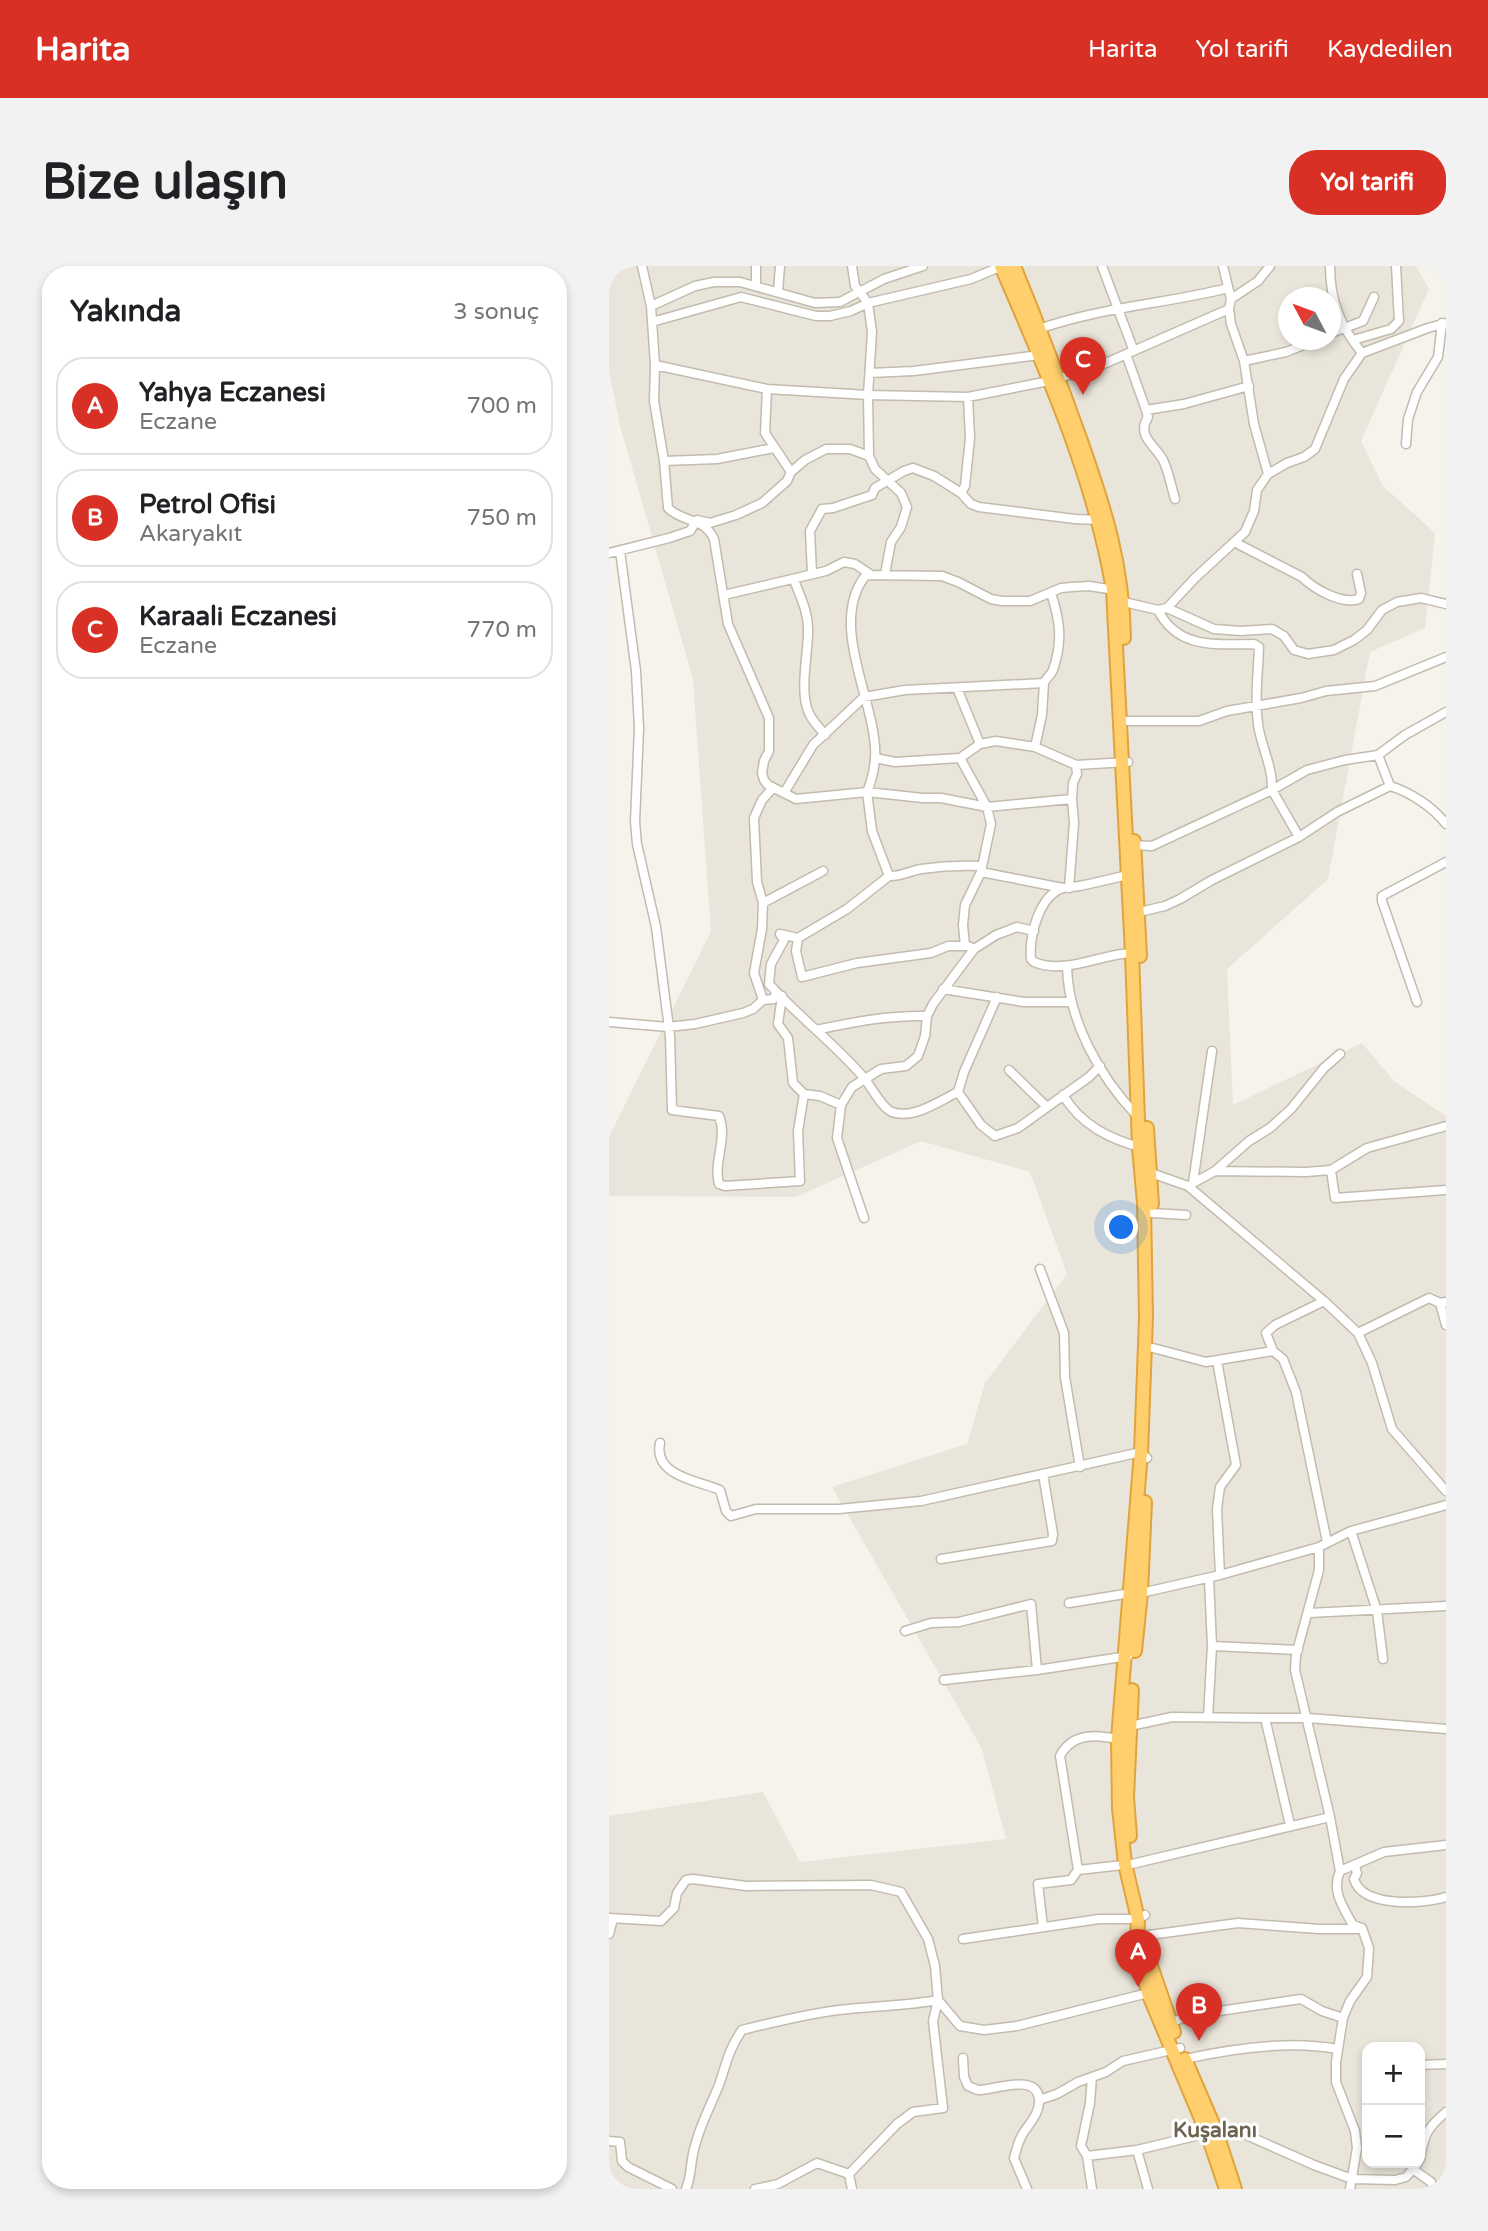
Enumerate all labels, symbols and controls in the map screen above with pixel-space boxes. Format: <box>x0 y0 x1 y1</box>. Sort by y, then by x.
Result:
text: Harita <box>35 30 130 69</box>
text: Harita <box>1088 35 1157 64</box>
text: Yol tarifi <box>1195 35 1289 64</box>
text: Kaydedilen <box>1327 35 1453 64</box>
button: Yol tarifi <box>1289 150 1446 215</box>
text: Bize ulaşın <box>42 153 288 212</box>
north arrow <box>1278 287 1341 350</box>
text: Yakında <box>70 293 181 330</box>
text: 3 sonuç <box>453 298 539 326</box>
pin: C <box>1060 337 1106 395</box>
text: Yahya Eczanesi <box>139 377 326 408</box>
text: A <box>86 392 104 420</box>
text: 700 m <box>467 392 537 420</box>
text: Eczane <box>139 408 217 436</box>
text: Petrol Ofisi <box>139 489 276 520</box>
text: B <box>87 504 103 532</box>
text: 750 m <box>467 504 537 532</box>
text: Akaryakıt <box>139 520 242 548</box>
text: Karaali Eczanesi <box>139 601 337 632</box>
text: C <box>87 616 103 644</box>
text: 770 m <box>467 616 537 644</box>
text: Eczane <box>139 632 217 660</box>
your location <box>1104 1210 1138 1244</box>
pin: A <box>1115 1929 1161 1987</box>
pin: B <box>1176 1983 1222 2041</box>
map controls <box>1362 2042 1425 2168</box>
button: + <box>1362 2042 1425 2105</box>
button: − <box>1362 2105 1425 2168</box>
district label: Kuşalanı <box>1173 2118 1257 2143</box>

